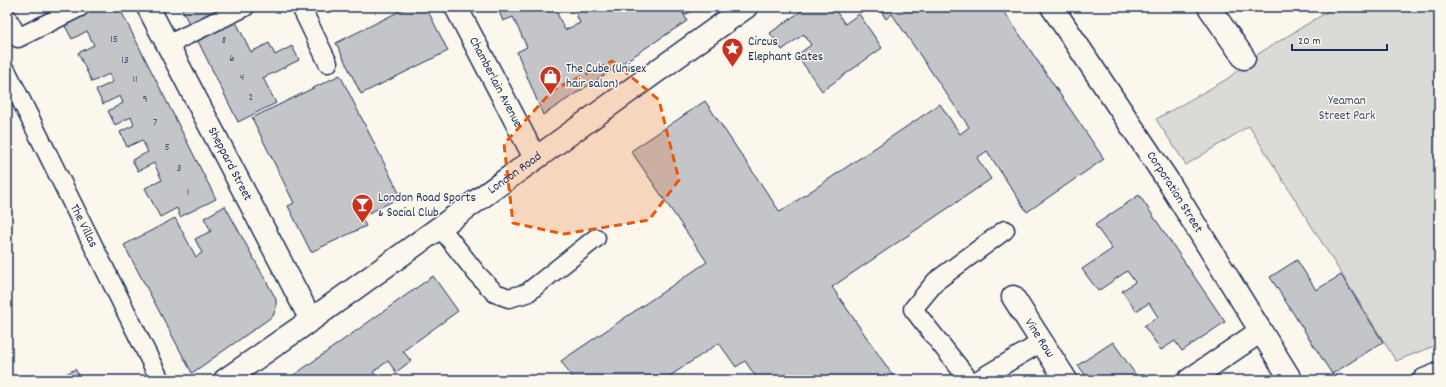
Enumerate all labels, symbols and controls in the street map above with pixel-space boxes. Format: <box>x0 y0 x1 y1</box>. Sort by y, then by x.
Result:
scale bar <box>1292 26 1387 52</box>
house number: 15 <box>110 32 118 48</box>
house number: 8 <box>222 33 226 49</box>
place label: Circus Elephant Gates <box>748 33 823 67</box>
text: 20 m <box>1298 33 1321 50</box>
street label: Chamberlain Avenue <box>464 34 527 131</box>
place icon: Circus Elephant Gates <box>720 36 746 69</box>
house number: 6 <box>229 51 235 67</box>
house number: 13 <box>121 53 129 69</box>
place label: The Cube (Unisex hair salon) <box>566 60 646 94</box>
shop icon: The Cube (Unisex hair salon) <box>538 63 564 96</box>
house number: 4 <box>240 70 244 86</box>
house number: 11 <box>133 72 137 88</box>
house number: 2 <box>249 90 254 106</box>
house number: 9 <box>142 92 148 108</box>
park label: Yeaman Street Park <box>1319 92 1375 126</box>
house number: 7 <box>153 115 157 131</box>
street label: Sheppard Street <box>203 124 257 205</box>
house number: 5 <box>164 140 170 156</box>
street label: London Road <box>484 147 546 199</box>
street label: Corporation Street <box>1141 148 1208 237</box>
house number: 3 <box>177 161 182 177</box>
house number: 1 <box>187 185 189 201</box>
place label: London Road Sports & Social Club <box>378 189 476 223</box>
bar icon: London Road Sports & Social Club <box>350 192 376 225</box>
street label: The Villas <box>65 201 102 251</box>
street label: Vine Row <box>1020 315 1059 362</box>

